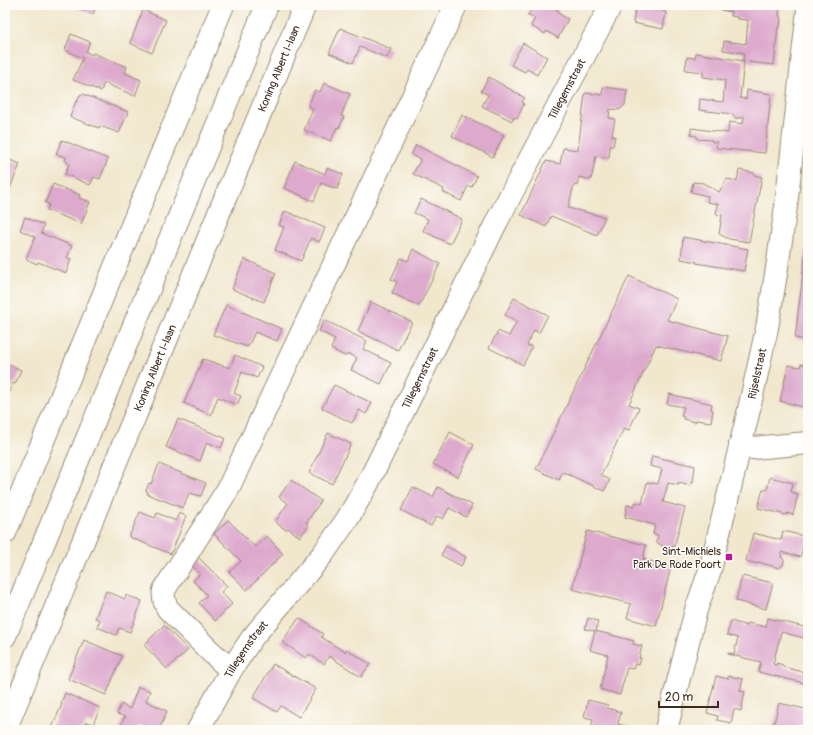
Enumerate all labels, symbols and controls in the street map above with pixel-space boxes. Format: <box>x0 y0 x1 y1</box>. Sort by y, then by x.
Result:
street label: Koning Albert I-laan <box>256 23 303 114</box>
street label: Tillegemstraat <box>546 56 589 122</box>
street label: Koning Albert I-laan <box>132 323 179 413</box>
street label: Tillegemstraat <box>400 345 441 411</box>
street label: Rijselstraat <box>745 346 769 400</box>
place label: Sint-Michiels Park De Rode Poort <box>633 545 722 571</box>
marker: Sint-Michiels Park De Rode Poort <box>724 552 734 562</box>
street label: Tillegemstraat <box>222 618 271 680</box>
scale bar <box>659 683 718 709</box>
text: 20 m <box>665 690 694 705</box>

